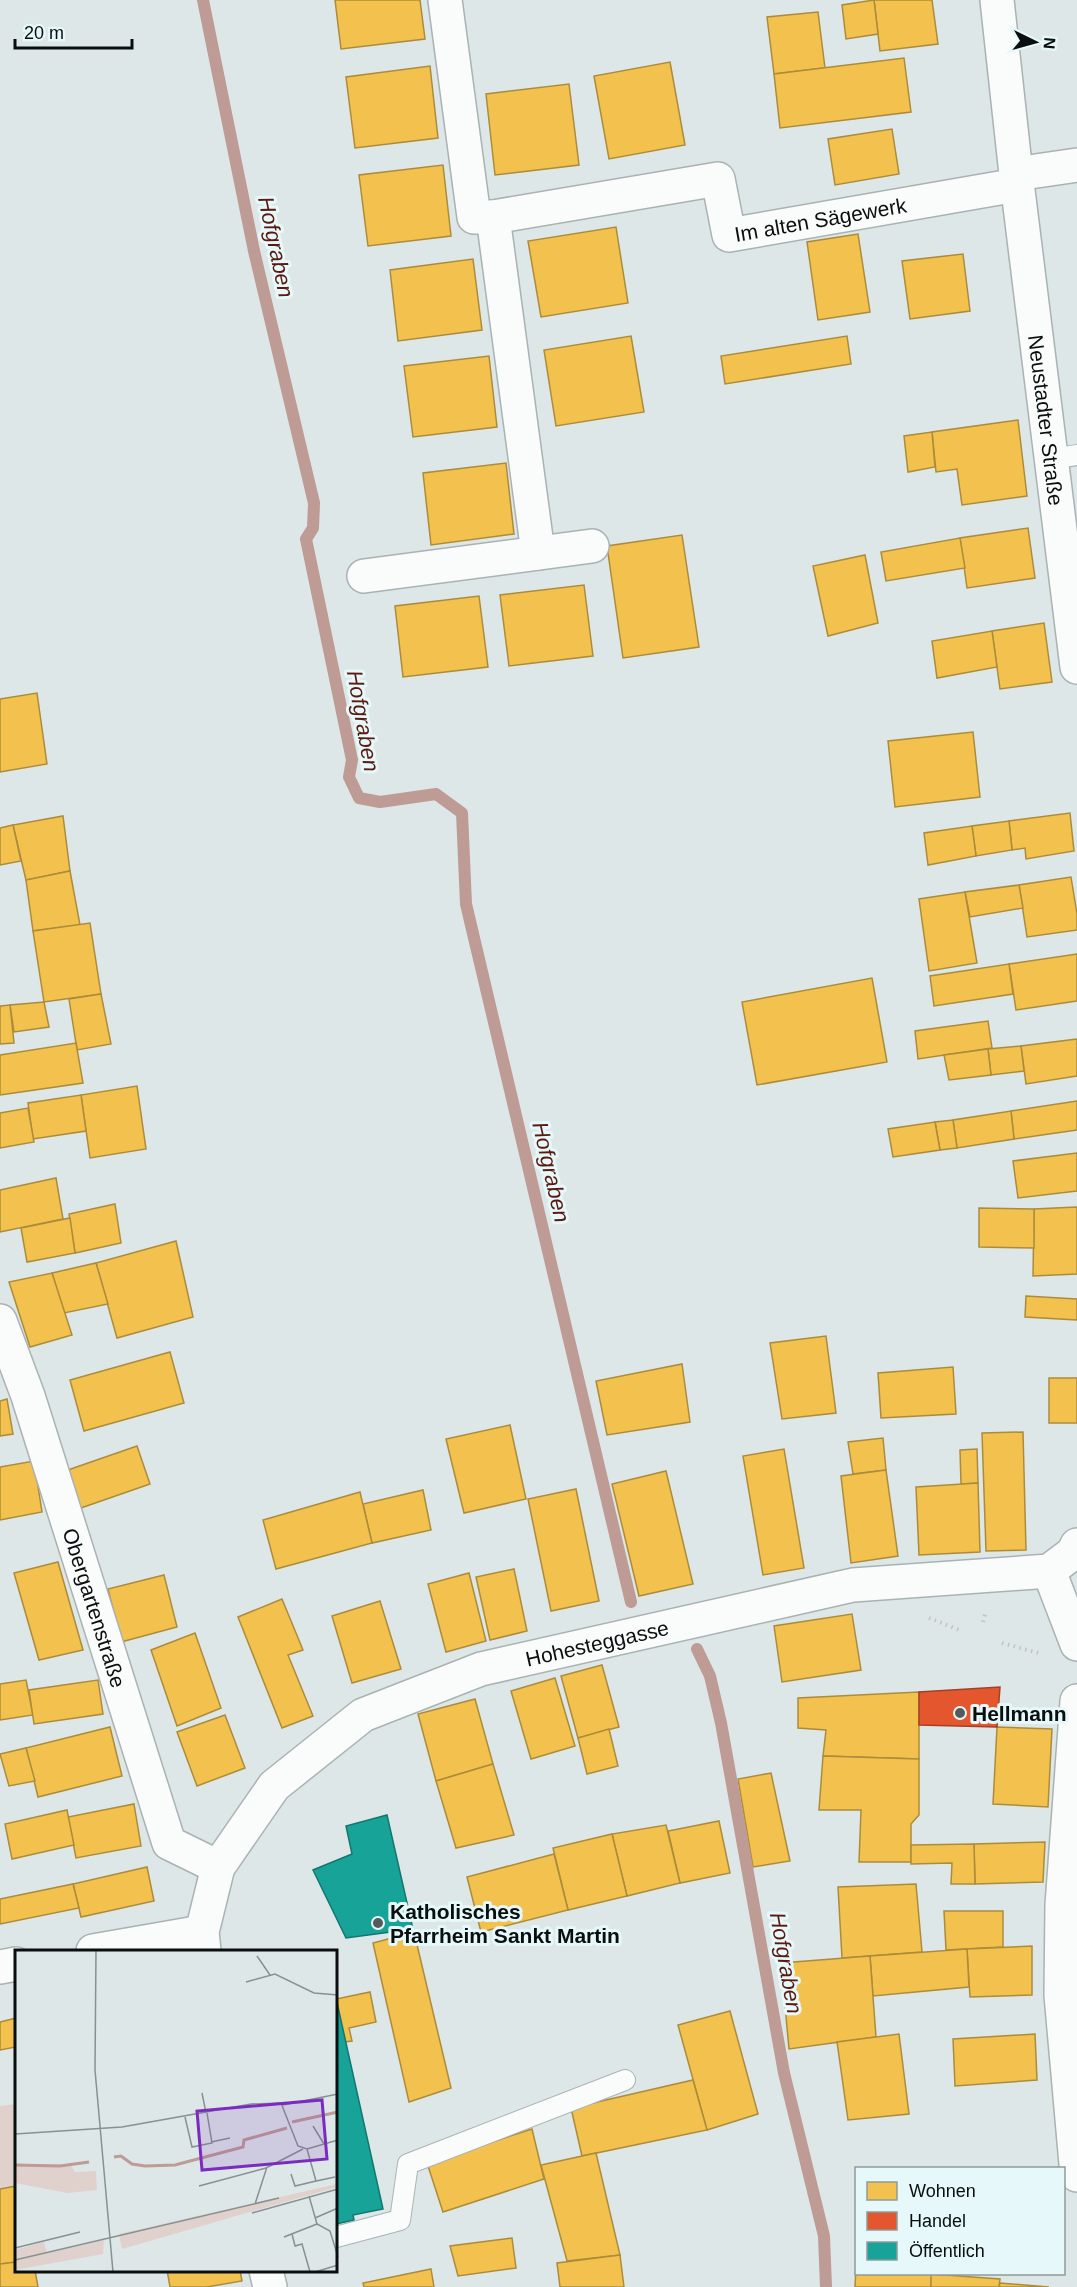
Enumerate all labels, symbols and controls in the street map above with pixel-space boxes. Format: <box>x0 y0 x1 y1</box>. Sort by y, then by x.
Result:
scale bar <box>15 12 132 50</box>
north arrow <box>1005 12 1065 72</box>
text: 20 m <box>24 23 64 43</box>
text: N <box>1040 37 1058 50</box>
street label: Im alten Sägewerk <box>733 193 909 245</box>
water label: Hofgraben <box>253 194 299 300</box>
street label: Neustadter Straße <box>1024 333 1068 507</box>
water label: Hofgraben <box>342 668 384 774</box>
water label: Hofgraben <box>527 1119 575 1225</box>
street label: Obergartenstraße <box>59 1525 131 1690</box>
street label: Hohesteggasse <box>523 1615 671 1670</box>
place label: Hellmann <box>972 1702 1067 1725</box>
marker: Hellmann <box>953 1706 967 1720</box>
place label: Katholisches Pfarrheim Sankt Martin <box>390 1900 620 1947</box>
water label: Hofgraben <box>765 1910 807 2016</box>
marker: Katholisches Pfarrheim Sankt Martin <box>371 1916 385 1930</box>
inset map <box>15 1950 338 2272</box>
legend <box>855 2167 1065 2275</box>
text: Wohnen <box>909 2181 976 2201</box>
text: Handel <box>909 2211 966 2231</box>
text: Öffentlich <box>909 2241 985 2261</box>

